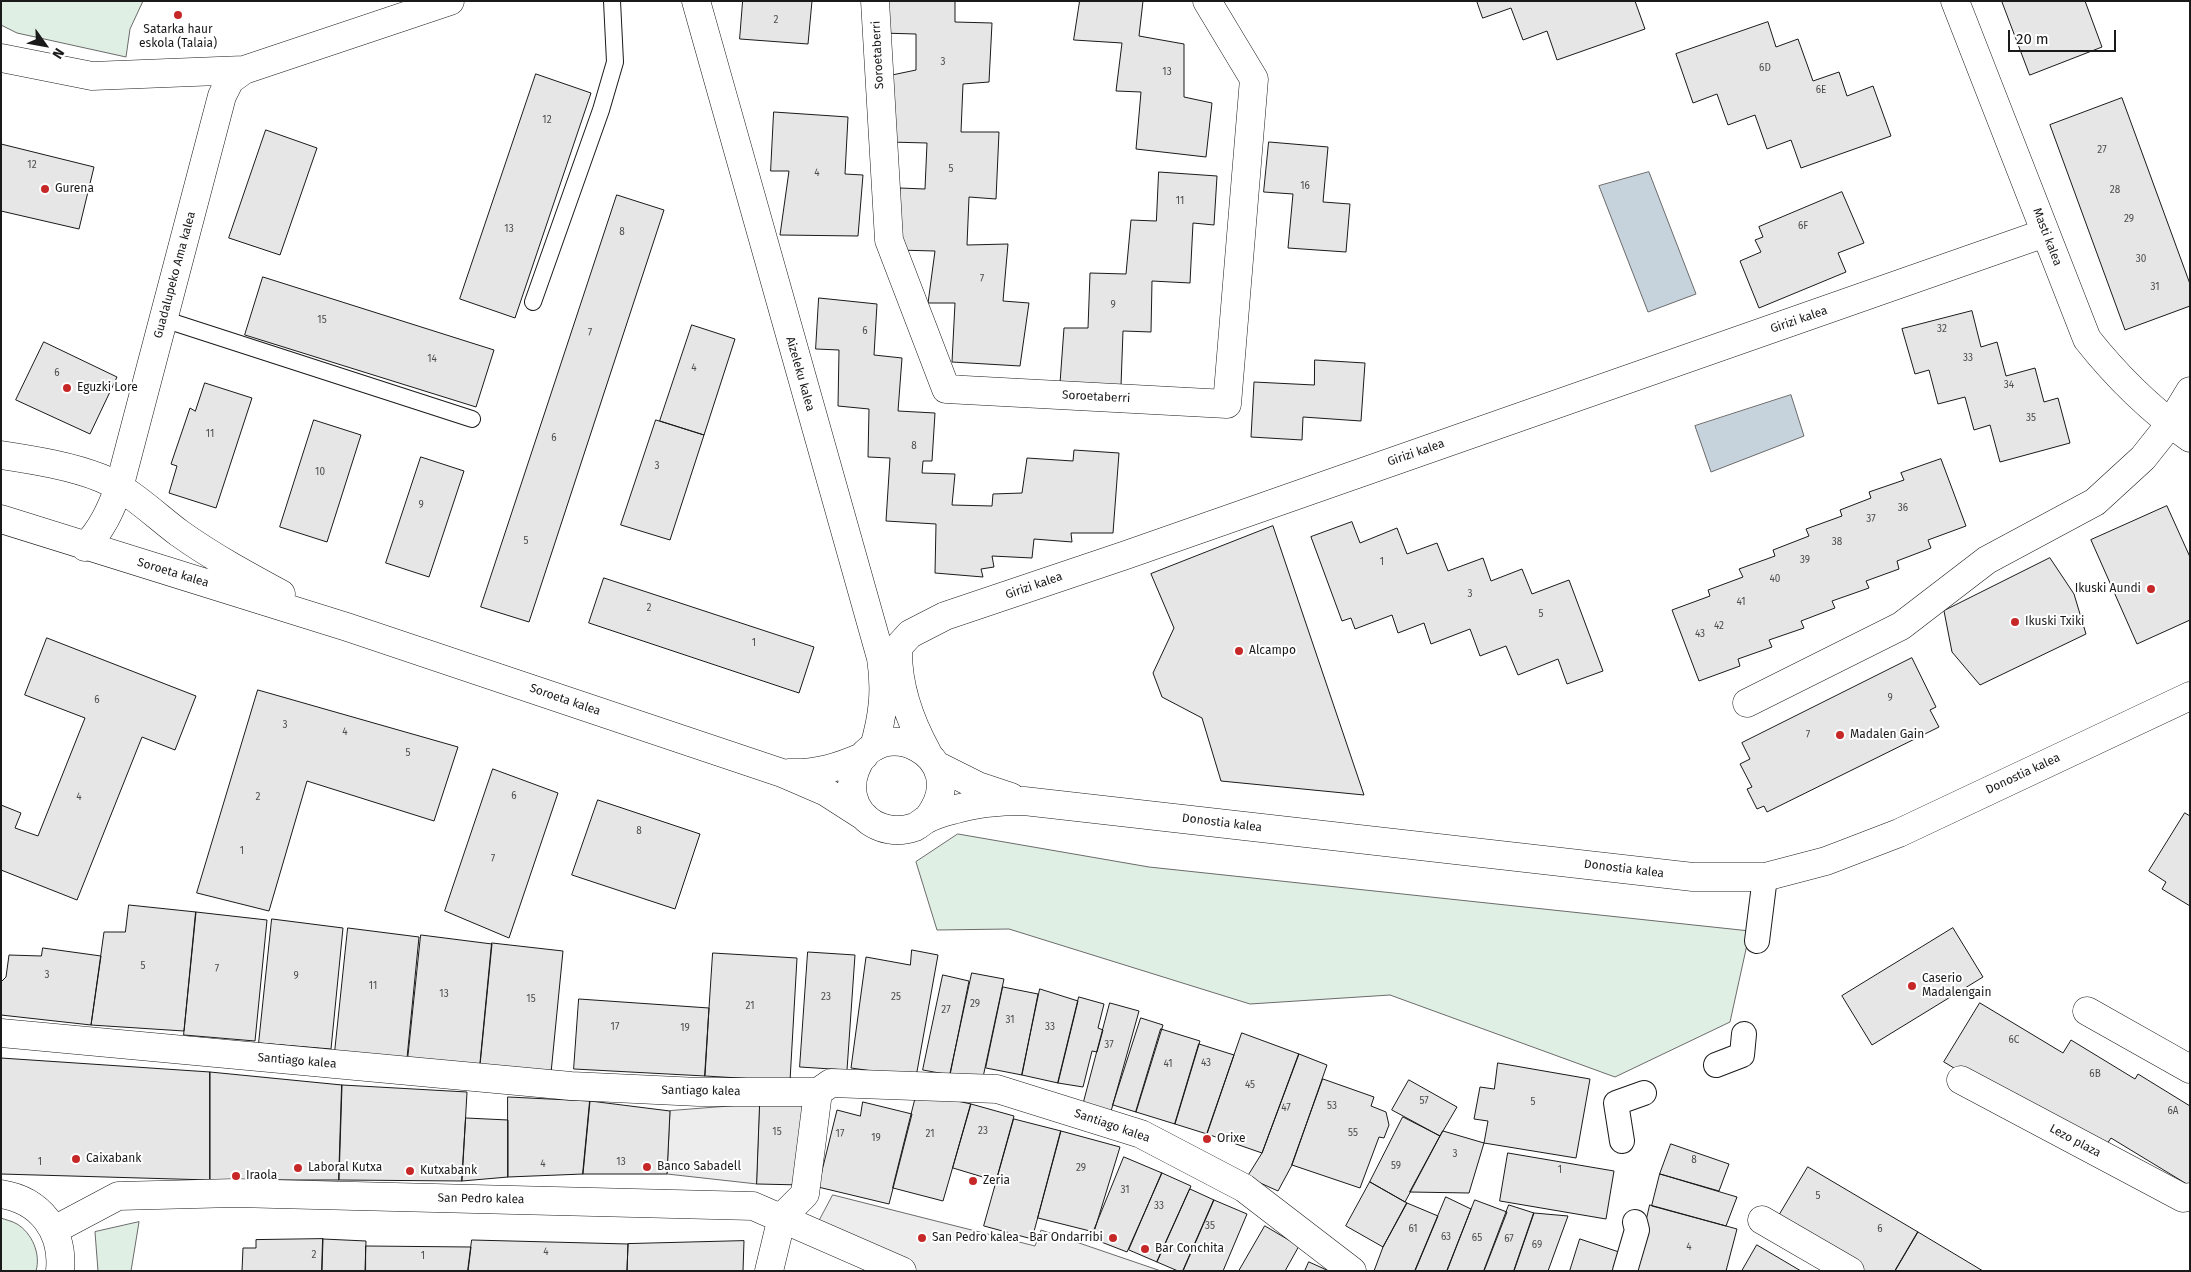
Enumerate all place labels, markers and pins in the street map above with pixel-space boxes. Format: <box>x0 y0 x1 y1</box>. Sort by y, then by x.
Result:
marker: Satarka haur eskola (Talaia) <box>172 9 184 21</box>
place label: Satarka haur eskola (Talaia) <box>139 23 217 51</box>
place label: Gurena <box>55 182 94 196</box>
marker: Gurena <box>39 183 51 195</box>
place label: Eguzki Lore <box>77 381 138 395</box>
marker: Eguzki Lore <box>61 382 73 394</box>
place label: Ikuski Aundi <box>2075 582 2141 596</box>
marker: Ikuski Aundi <box>2145 583 2157 595</box>
place label: Ikuski Txiki <box>2025 615 2084 629</box>
marker: Ikuski Txiki <box>2009 616 2021 628</box>
place label: Alcampo <box>1249 644 1296 658</box>
marker: Alcampo <box>1233 645 1245 657</box>
place label: Madalen Gain <box>1850 728 1924 742</box>
marker: Madalen Gain <box>1834 729 1846 741</box>
place label: Caserio Madalengain <box>1922 972 1991 1000</box>
marker: Caserio Madalengain <box>1906 980 1918 992</box>
place label: Orixe <box>1217 1132 1246 1146</box>
marker: Orixe <box>1201 1133 1213 1145</box>
place label: Caixabank <box>86 1152 141 1166</box>
marker: Caixabank <box>70 1153 82 1165</box>
place label: Banco Sabadell <box>657 1160 741 1174</box>
place label: Laboral Kutxa <box>308 1161 382 1175</box>
marker: Banco Sabadell <box>641 1161 653 1173</box>
marker: Laboral Kutxa <box>292 1162 304 1174</box>
place label: Kutxabank <box>420 1164 477 1178</box>
marker: Kutxabank <box>404 1165 416 1177</box>
place label: Iraola <box>246 1169 277 1183</box>
marker: Iraola <box>230 1170 242 1182</box>
place label: Zeria <box>983 1174 1010 1188</box>
marker: Zeria <box>967 1175 979 1187</box>
place label: San Pedro kalea <box>932 1231 1019 1245</box>
place label: Bar Ondarribi <box>1029 1231 1103 1245</box>
marker: San Pedro kalea <box>916 1232 928 1244</box>
marker: Bar Ondarribi <box>1107 1232 1119 1244</box>
place label: Bar Conchita <box>1155 1242 1224 1256</box>
marker: Bar Conchita <box>1139 1243 1151 1255</box>

